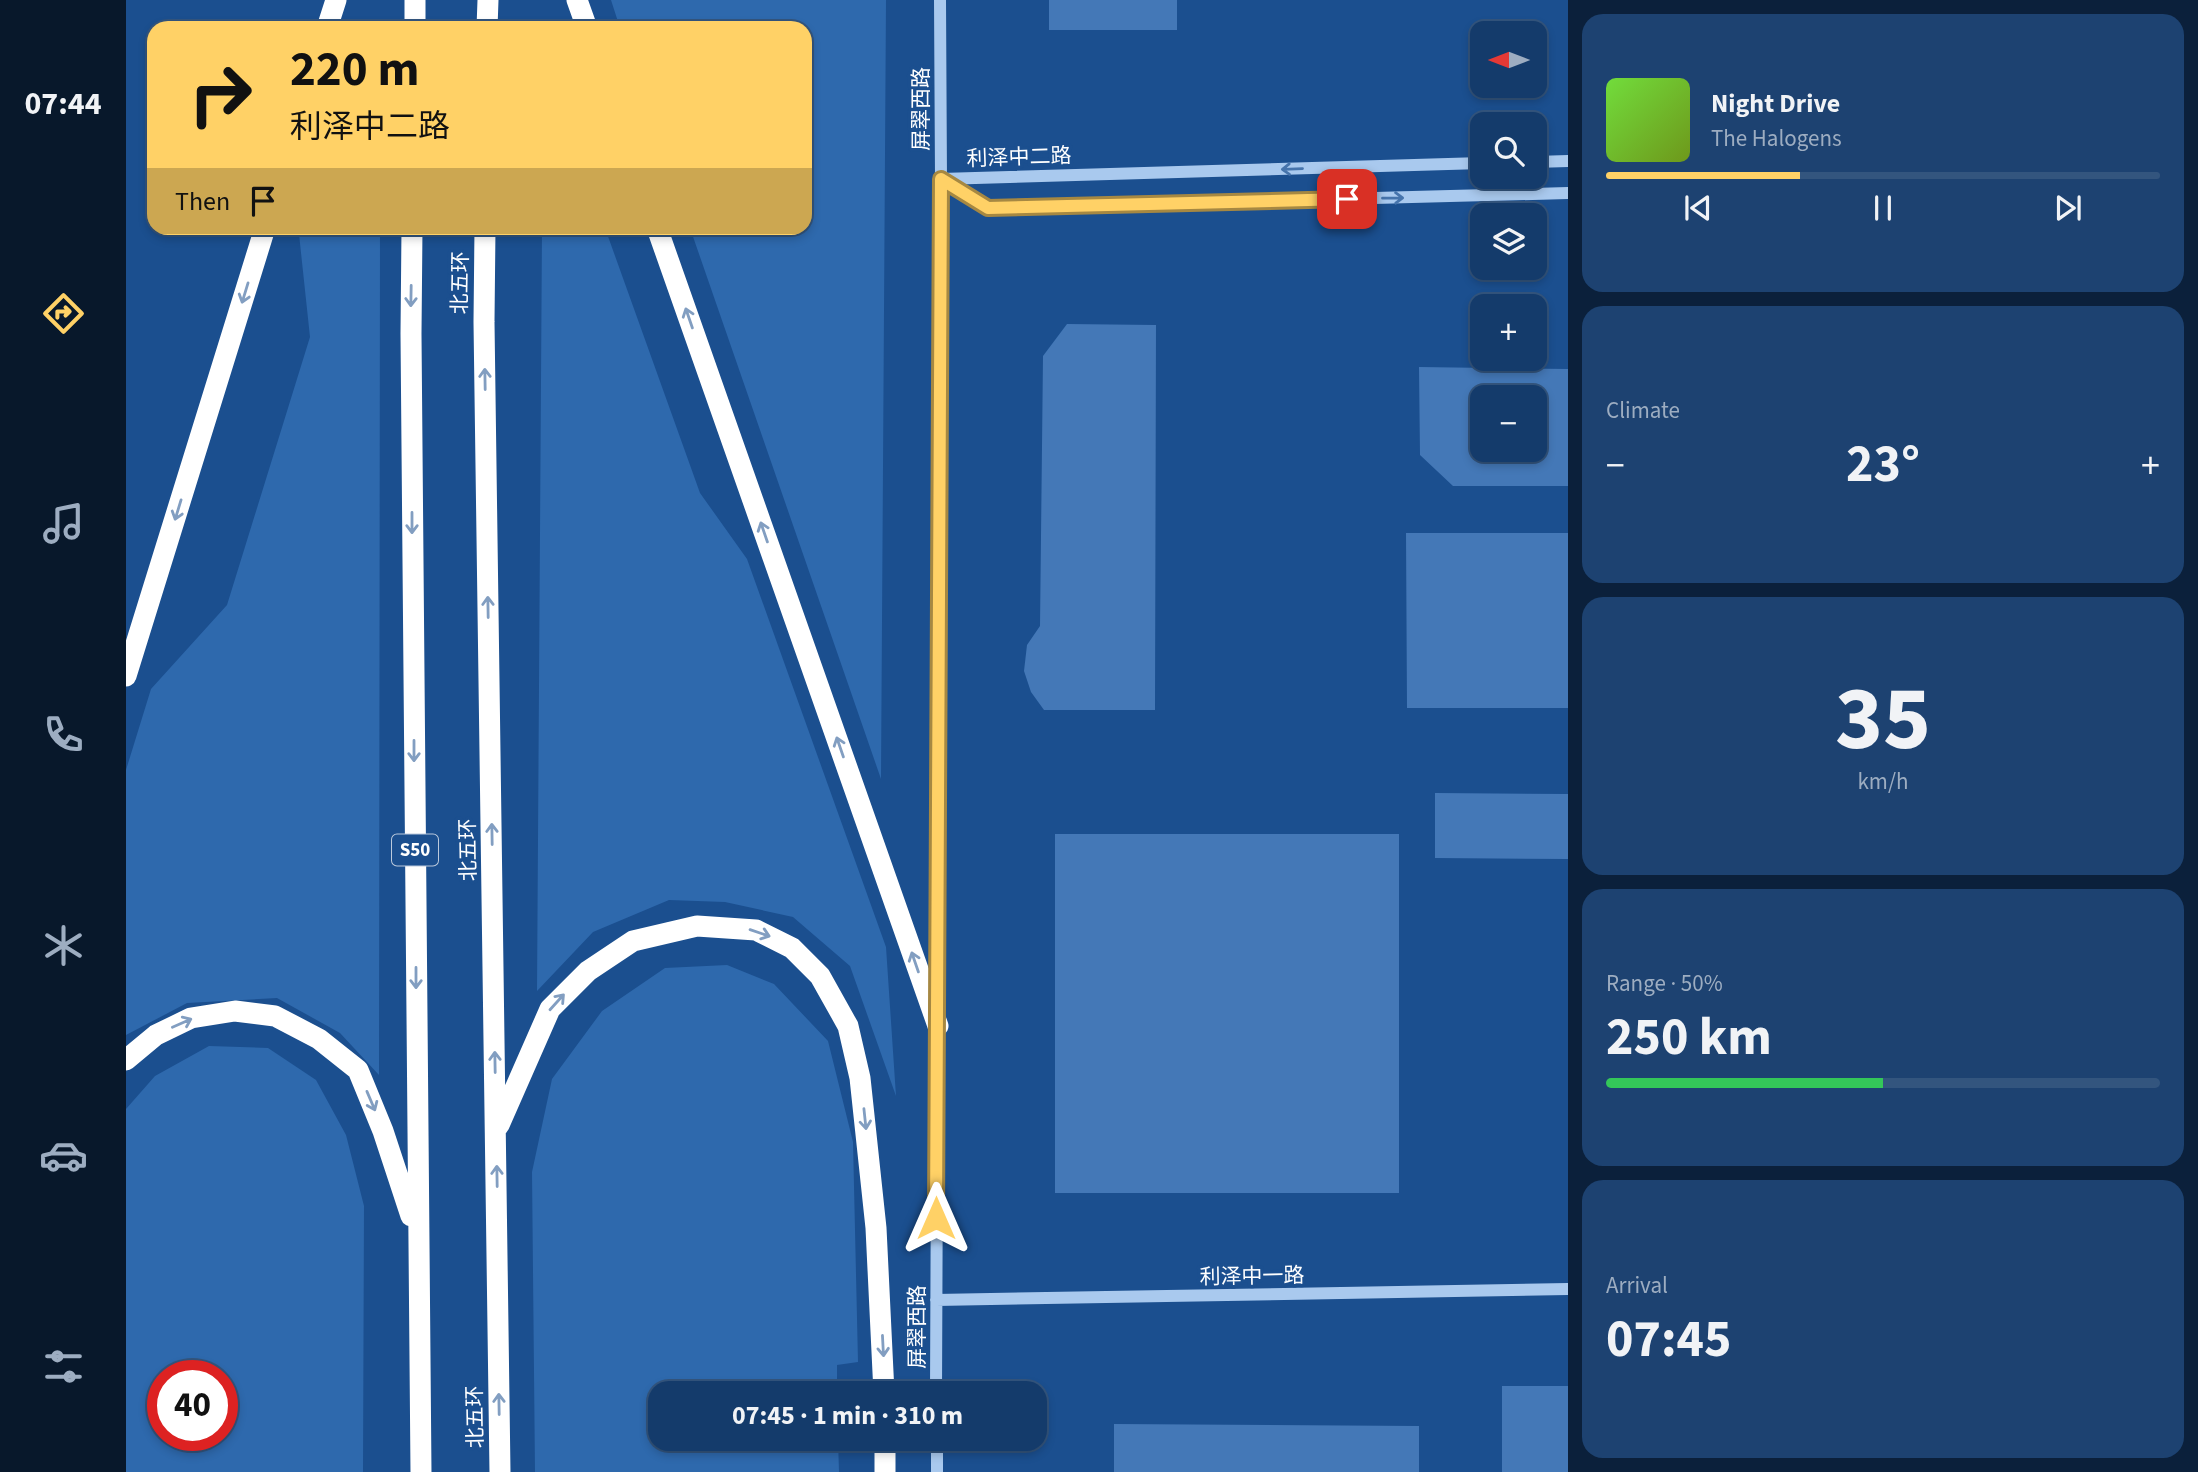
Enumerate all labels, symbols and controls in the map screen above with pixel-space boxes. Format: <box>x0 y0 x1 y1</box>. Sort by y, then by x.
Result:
north arrow <box>1470 21 1547 98</box>
map controls <box>1470 21 1547 462</box>
text: 220 m <box>290 35 419 105</box>
icon: right <box>175 49 266 140</box>
street label: 屏翠西路 <box>906 67 936 151</box>
text: 07:44 <box>24 81 102 127</box>
text: Night Drive <box>1711 85 1840 122</box>
text: 利泽中二路 <box>290 104 450 150</box>
button: search <box>1470 112 1547 189</box>
text: The Halogens <box>1711 122 1842 155</box>
street label: 利泽中二路 <box>966 140 1072 174</box>
one-way arrow <box>1280 162 1303 175</box>
pin <box>1317 169 1377 229</box>
icon: arrive <box>1328 180 1366 218</box>
icon: arrive <box>244 182 282 220</box>
text: Then <box>175 183 230 220</box>
icon: previous <box>1679 189 1717 227</box>
icon: pause <box>1864 189 1902 227</box>
icon: next <box>2049 189 2087 227</box>
one-way arrow <box>1381 191 1404 204</box>
button: layers <box>1470 203 1547 280</box>
street label: 北五环 <box>444 251 476 315</box>
one-way arrow <box>238 281 250 303</box>
one-way arrow <box>404 284 418 307</box>
icon: directions <box>39 289 88 338</box>
button: + <box>1470 294 1547 371</box>
one-way arrow <box>682 307 694 329</box>
one-way arrow <box>478 368 492 391</box>
button: − <box>1470 385 1547 462</box>
text: Climate <box>1606 394 1680 427</box>
text: 23° <box>1846 428 1920 502</box>
text: − <box>1606 439 1625 493</box>
text: + <box>2141 439 2160 493</box>
icon: music <box>39 499 88 548</box>
one-way arrow <box>170 499 183 521</box>
one-way arrow <box>405 511 419 534</box>
one-way arrow <box>757 522 769 544</box>
one-way arrow <box>482 595 495 618</box>
text: 35 <box>1835 655 1931 784</box>
icon: phone <box>39 710 88 759</box>
one-way arrow <box>833 736 845 758</box>
one-way arrow <box>407 739 421 762</box>
text: km/h <box>1857 765 1909 798</box>
street label: 北五环 <box>452 818 484 882</box>
one-way arrow <box>485 823 499 846</box>
road number: S50 <box>392 834 438 866</box>
icon: climate <box>39 921 88 970</box>
one-way arrow <box>748 928 770 940</box>
one-way arrow <box>908 951 920 973</box>
one-way arrow <box>409 966 423 989</box>
text: Range · 50% <box>1606 967 1723 1000</box>
one-way arrow <box>549 993 565 1011</box>
text: 250 km <box>1606 1001 1772 1075</box>
one-way arrow <box>171 1016 193 1029</box>
one-way arrow <box>489 1050 502 1073</box>
one-way arrow <box>365 1090 378 1111</box>
one-way arrow <box>859 1107 872 1130</box>
icon: car <box>39 1131 88 1180</box>
one-way arrow <box>490 1165 504 1188</box>
position arrow <box>899 1181 973 1255</box>
street label: 利泽中一路 <box>1199 1260 1305 1292</box>
text: Arrival <box>1606 1269 1668 1302</box>
street label: 屏翠西路 <box>902 1285 932 1369</box>
text: 07:45 <box>1606 1303 1731 1377</box>
one-way arrow <box>876 1334 889 1357</box>
icon: filters <box>39 1342 88 1391</box>
speed limit sign: 40 <box>147 1360 238 1451</box>
street label: 北五环 <box>459 1385 491 1449</box>
one-way arrow <box>492 1393 506 1416</box>
text: 07:45 · 1 min · 310 m <box>732 1397 963 1434</box>

